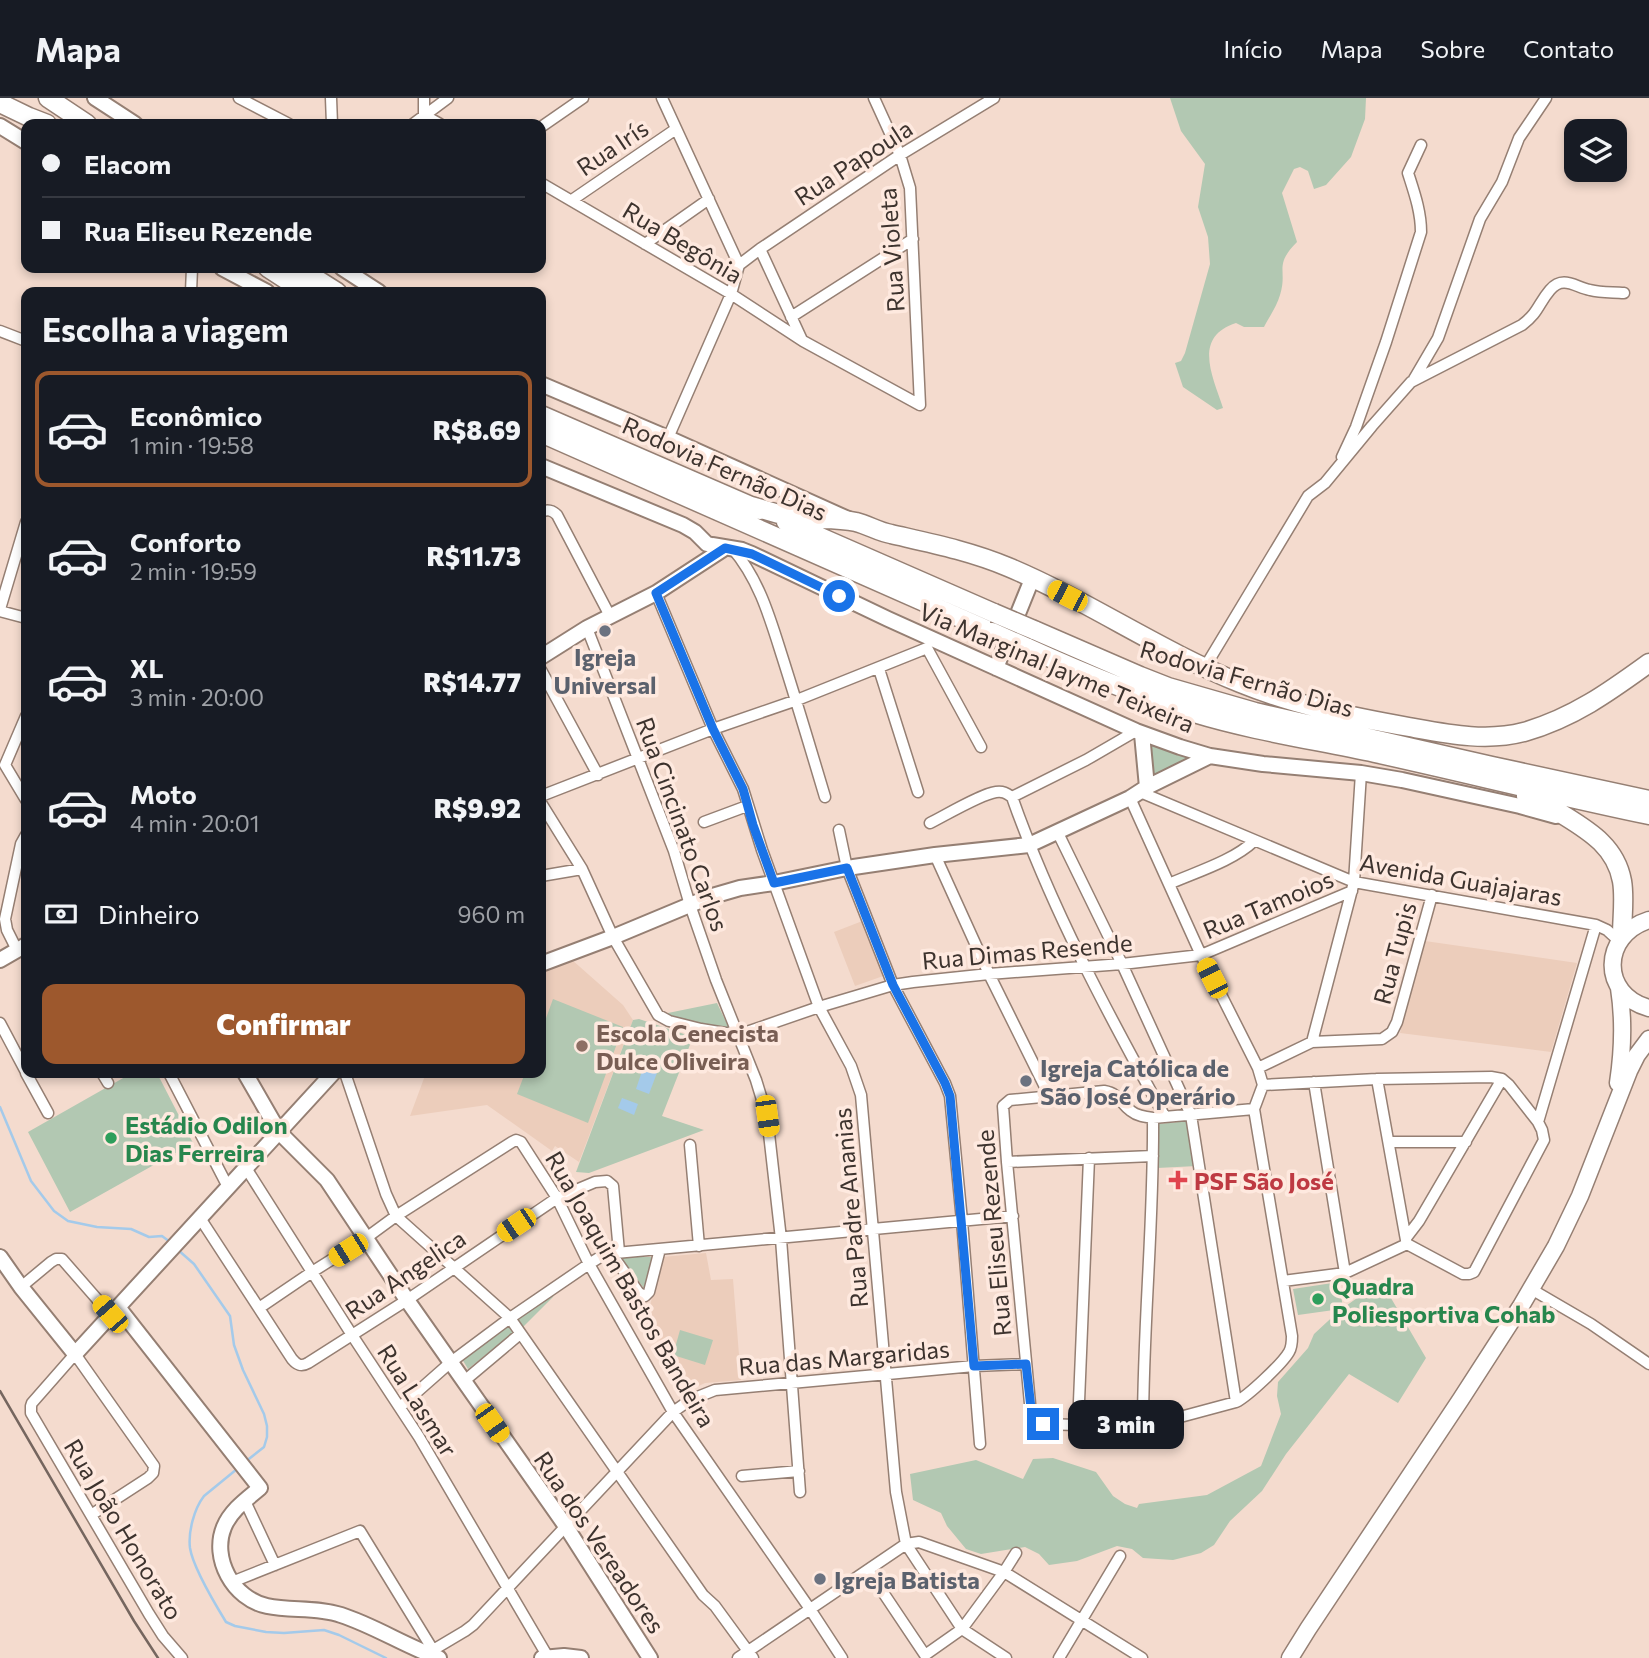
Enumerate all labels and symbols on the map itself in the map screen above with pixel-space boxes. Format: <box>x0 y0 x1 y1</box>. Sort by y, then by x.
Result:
street label: Rua Irís <box>571 113 653 181</box>
street label: Rua Papoula <box>789 113 917 211</box>
street label: Rua Violeta <box>872 187 910 313</box>
street label: Rua Begônia <box>618 195 748 289</box>
street label: Rodovia Fernão Dias <box>618 410 832 526</box>
car <box>1044 577 1091 615</box>
route start <box>823 580 855 612</box>
street label: Via Marginal Jayme Teixeira <box>915 596 1199 738</box>
marker: Igreja Universal <box>597 623 613 639</box>
street label: Rodovia Fernão Dias <box>1137 634 1357 722</box>
place label: Igreja Universal <box>553 642 657 699</box>
street label: Rua Cincinato Carlos <box>631 713 735 935</box>
street label: Avenida Guajajaras <box>1358 847 1564 911</box>
street label: Rua Tamoios <box>1198 864 1338 944</box>
street label: Rua Tupis <box>1366 899 1422 1007</box>
street label: Rua Dimas Resende <box>921 927 1133 975</box>
car <box>1194 955 1231 1001</box>
place label: Escola Cenecista Dulce Oliveira <box>596 1018 779 1075</box>
marker: Escola Cenecista Dulce Oliveira <box>574 1038 590 1054</box>
place label: Igreja Católica de São José Operário <box>1040 1053 1236 1110</box>
marker: Igreja Católica de São José Operário <box>1018 1073 1034 1089</box>
car <box>754 1094 781 1138</box>
street label: Rua Padre Ananias <box>827 1107 873 1309</box>
place label: Estádio Odilon Dias Ferreira <box>125 1110 288 1167</box>
street label: Rua Eliseu Rezende <box>970 1128 1016 1338</box>
marker: Estádio Odilon Dias Ferreira <box>103 1130 119 1146</box>
street label: Rua Joaquim Bastos Bandeira <box>540 1146 722 1432</box>
place label: PSF São José <box>1194 1166 1334 1195</box>
marker: PSF São José <box>1168 1170 1188 1190</box>
car <box>493 1205 540 1245</box>
street label: Rua Angelica <box>339 1223 471 1325</box>
car <box>325 1230 372 1270</box>
place label: Quadra Poliesportiva Cohab <box>1332 1271 1555 1328</box>
car <box>89 1291 132 1337</box>
marker: Quadra Poliesportiva Cohab <box>1310 1291 1326 1307</box>
street label: Rua das Margaridas <box>737 1333 951 1381</box>
street label: Rua Lasmar <box>372 1339 464 1462</box>
car <box>472 1400 513 1446</box>
callout: 3 min <box>1068 1400 1183 1448</box>
route end <box>1027 1408 1059 1440</box>
street label: Rua João Honorato <box>59 1433 189 1625</box>
street label: Rua dos Vereadores <box>528 1446 672 1638</box>
place label: Igreja Batista <box>834 1565 980 1594</box>
marker: Igreja Batista <box>812 1571 828 1587</box>

